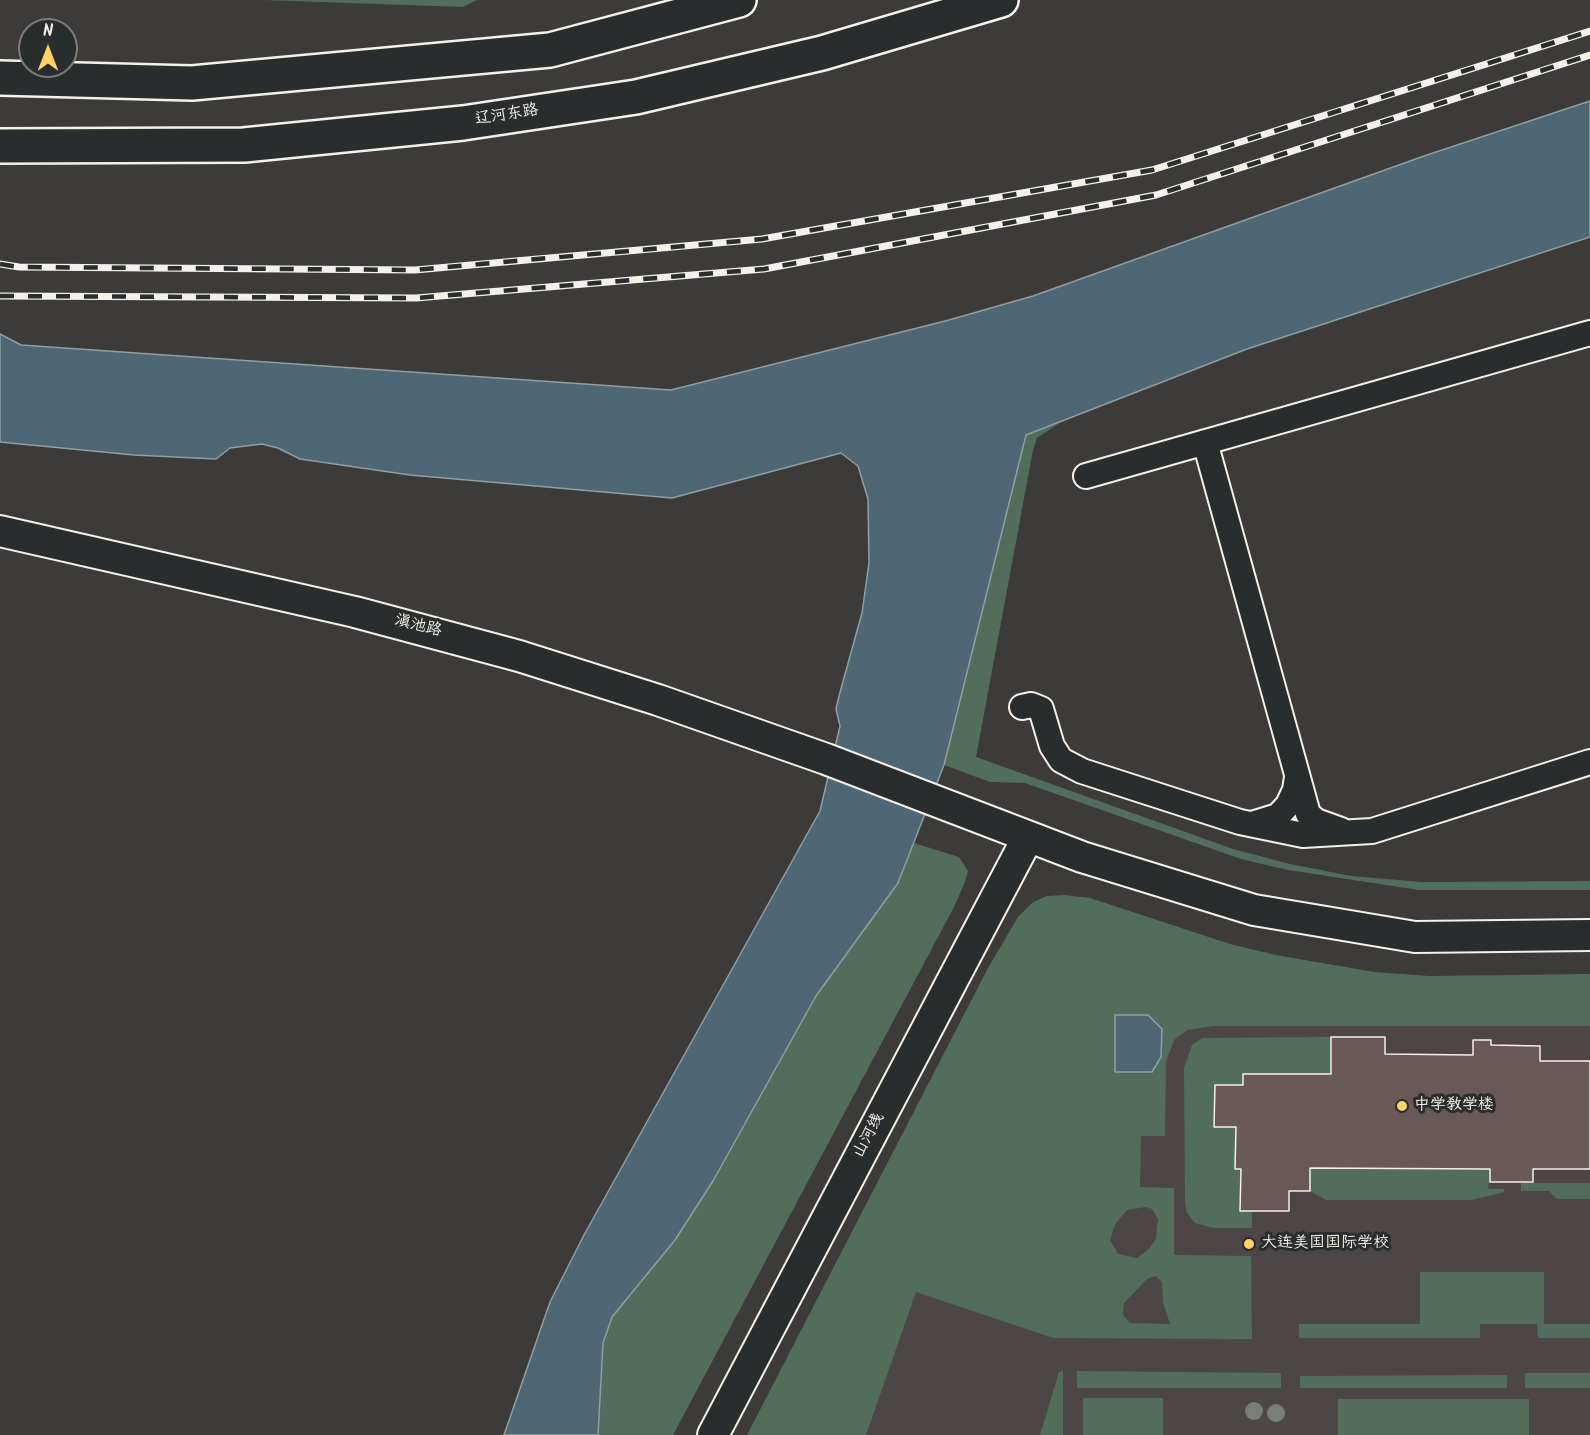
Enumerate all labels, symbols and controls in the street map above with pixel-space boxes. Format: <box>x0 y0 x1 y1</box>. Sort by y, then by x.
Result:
north arrow <box>18 18 78 78</box>
text: N <box>43 19 53 44</box>
street label: 辽河东路 <box>474 102 540 130</box>
street label: 滇池路 <box>392 612 444 642</box>
place label: 中学教学楼 <box>1414 1096 1494 1116</box>
marker: 中学教学楼 <box>1395 1099 1409 1113</box>
street label: 山河线 <box>850 1110 890 1162</box>
place label: 大连美国国际学校 <box>1261 1234 1389 1254</box>
marker: 大连美国国际学校 <box>1242 1237 1256 1251</box>

